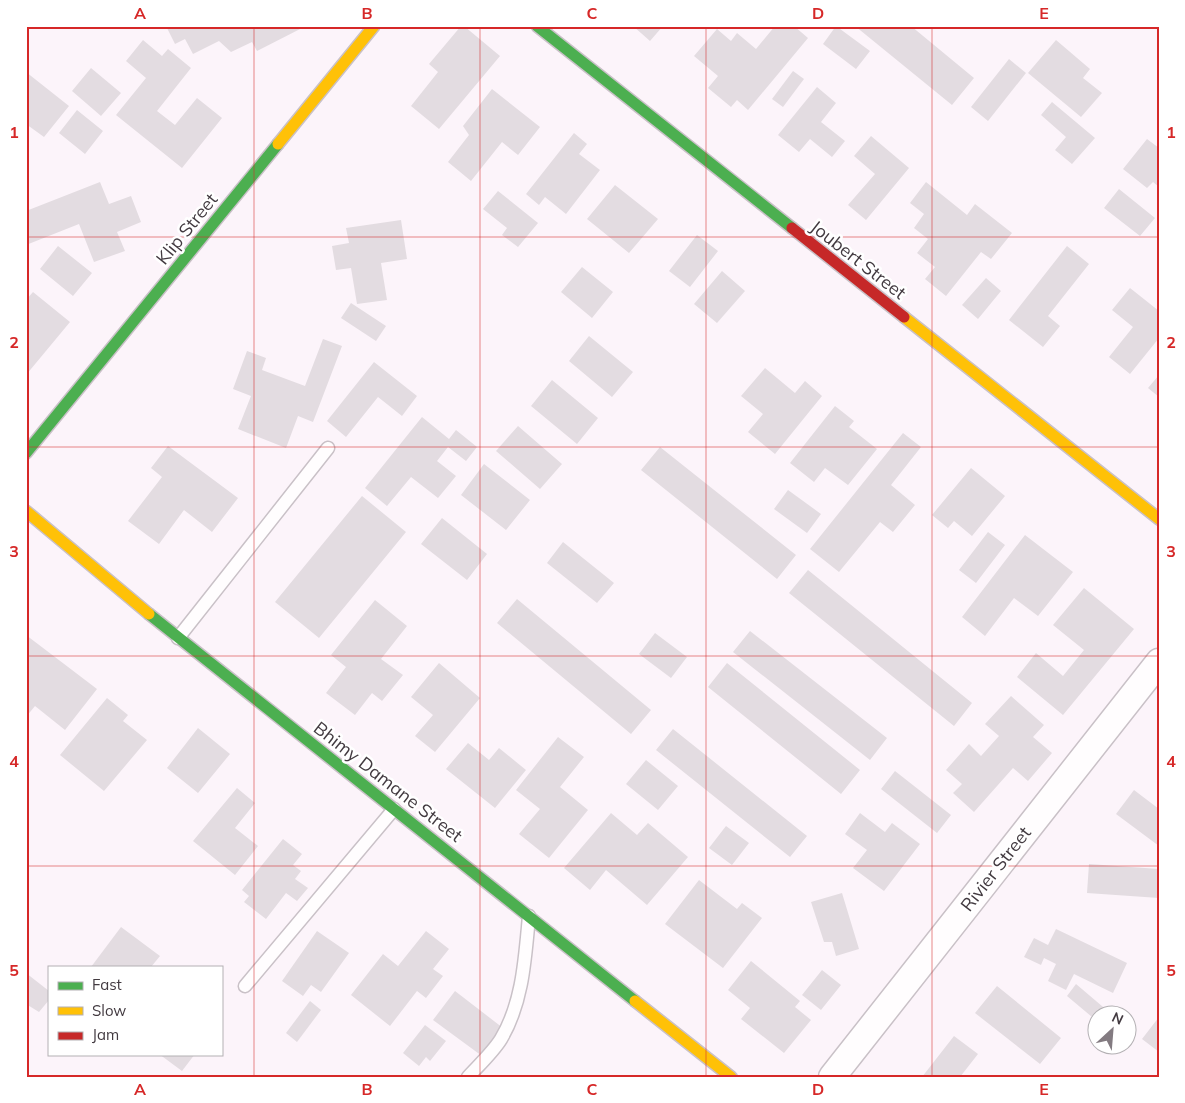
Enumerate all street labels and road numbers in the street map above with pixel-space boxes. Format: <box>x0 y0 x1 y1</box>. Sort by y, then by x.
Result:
street label: Klip Street <box>151 188 222 269</box>
street label: Joubert Street <box>806 215 911 304</box>
street label: Bhimy Damane Street <box>309 716 467 847</box>
street label: Rivier Street <box>955 822 1036 916</box>

